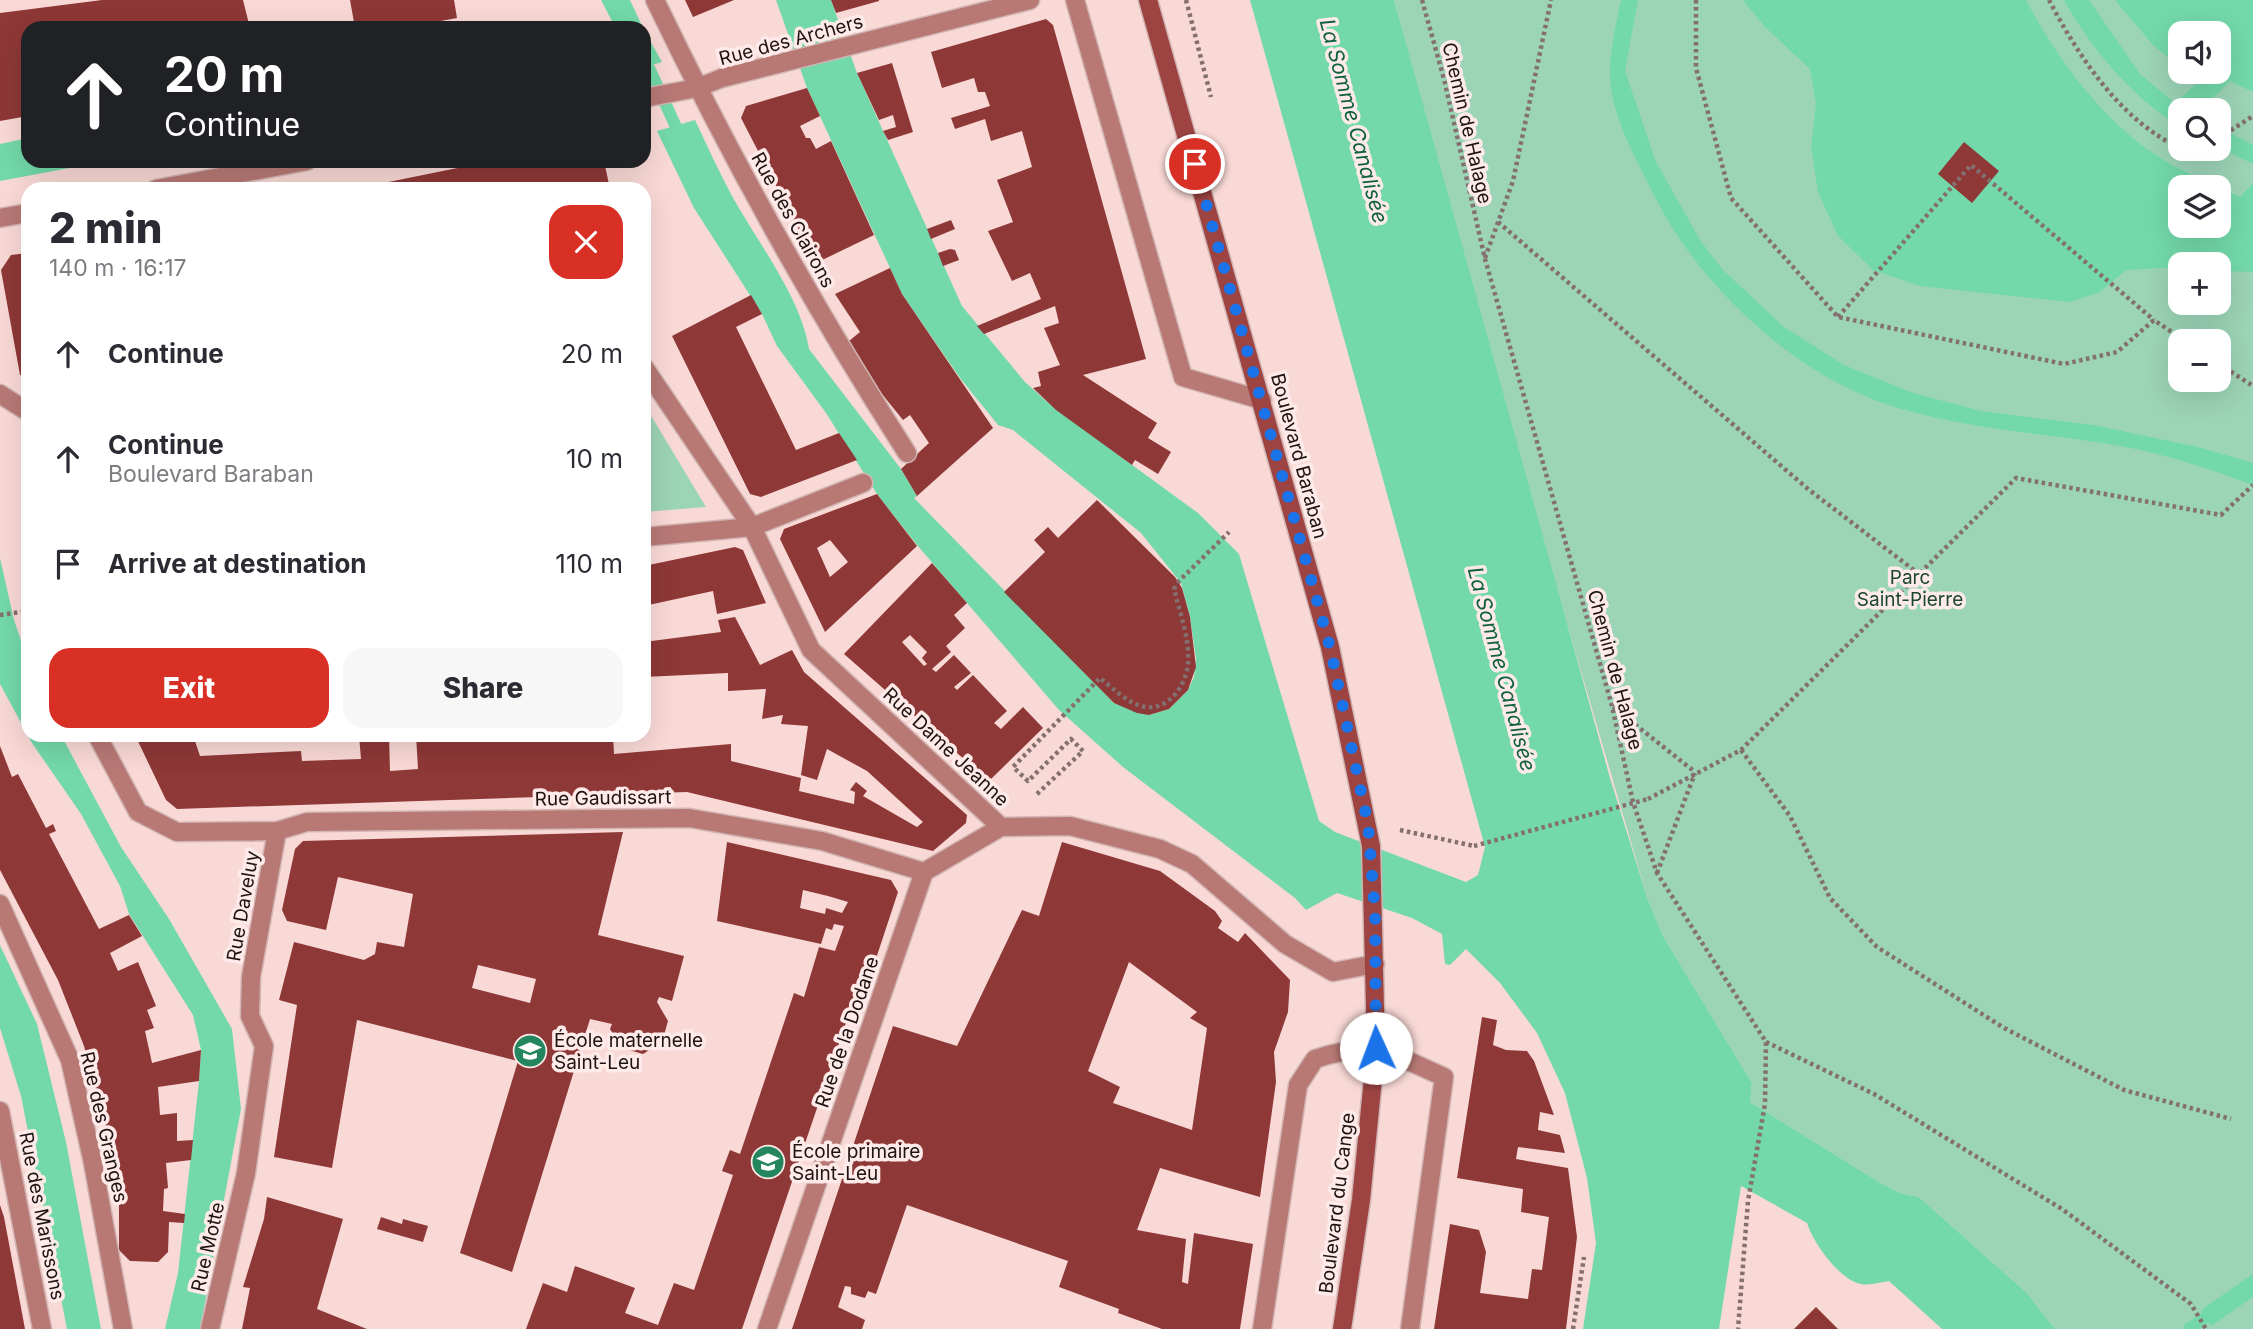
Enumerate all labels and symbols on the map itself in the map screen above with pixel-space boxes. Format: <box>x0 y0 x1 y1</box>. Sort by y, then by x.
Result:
street label: Rue des Archers <box>716 10 866 70</box>
water label: La Somme Canalisée <box>1315 16 1393 226</box>
street label: Chemin de Halage <box>1437 40 1497 206</box>
pin <box>1165 134 1225 194</box>
street label: Rue des Clairons <box>746 148 840 292</box>
street label: Boulevard Baraban <box>1266 371 1332 541</box>
water label: La Somme Canalisée <box>1463 564 1541 774</box>
park label: Parc Saint-Pierre <box>1857 566 1963 611</box>
street label: Chemin de Halage <box>1583 587 1647 753</box>
street label: Rue Dame Jeanne <box>878 683 1014 811</box>
street label: Rue Gaudissart <box>535 785 671 811</box>
street label: Rue Daveluy <box>222 849 264 963</box>
street label: Rue de la Dodane <box>810 953 884 1111</box>
position arrow <box>1339 1011 1413 1085</box>
place label: École maternelle Saint-Leu <box>554 1028 703 1074</box>
school or university icon: École maternelle Saint-Leu <box>511 1032 549 1070</box>
street label: Rue des Granges <box>75 1049 133 1205</box>
street label: Boulevard du Cange <box>1314 1111 1360 1295</box>
street label: Rue des Marissons <box>14 1130 70 1302</box>
place label: École primaire Saint-Leu <box>792 1139 920 1185</box>
school or university icon: École primaire Saint-Leu <box>749 1143 787 1181</box>
street label: Rue Motte <box>187 1200 229 1294</box>

